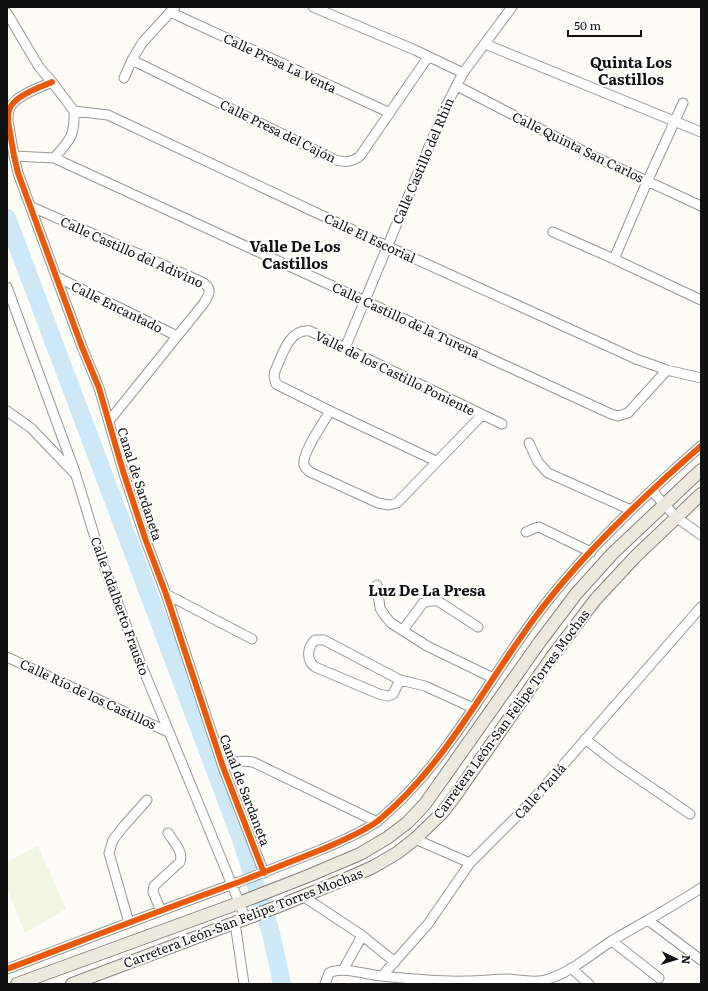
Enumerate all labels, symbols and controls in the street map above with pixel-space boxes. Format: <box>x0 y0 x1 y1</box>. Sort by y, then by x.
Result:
scale bar <box>568 12 641 38</box>
text: 50 m <box>574 16 601 34</box>
street label: Calle Presa La Venta <box>220 28 340 97</box>
district label: Quinta Los Castillos <box>590 50 673 90</box>
street label: Calle Presa del Cajón <box>217 94 340 167</box>
street label: Calle Castillo del Rhin <box>387 94 458 227</box>
street label: Calle Quinta San Carlos <box>509 106 647 187</box>
street label: Calle El Escorial <box>321 208 420 267</box>
street label: Calle Castillo del Adivino <box>58 211 207 292</box>
district label: Valle De Los Castillos <box>250 234 341 274</box>
street label: Calle Encantado <box>68 276 167 337</box>
street label: Calle Castillo de la Turena <box>329 277 483 362</box>
street label: Valle de los Castillo Poniente <box>312 325 479 420</box>
street label: Canal de Sardaneta <box>113 425 168 543</box>
street label: Calle Adalberto Frausto <box>87 534 155 678</box>
district label: Luz De La Presa <box>368 578 486 601</box>
street label: Carretera León-San Felipe Torres Mochas <box>428 605 593 822</box>
street label: Calle Río de los Castillos <box>17 654 159 734</box>
street label: Canal de Sardaneta <box>215 731 276 848</box>
street label: Calle Tzulá <box>509 759 570 823</box>
street label: Carretera León-San Felipe Torres Mochas <box>120 863 365 972</box>
north arrow <box>656 939 696 979</box>
text: N <box>679 955 695 965</box>

